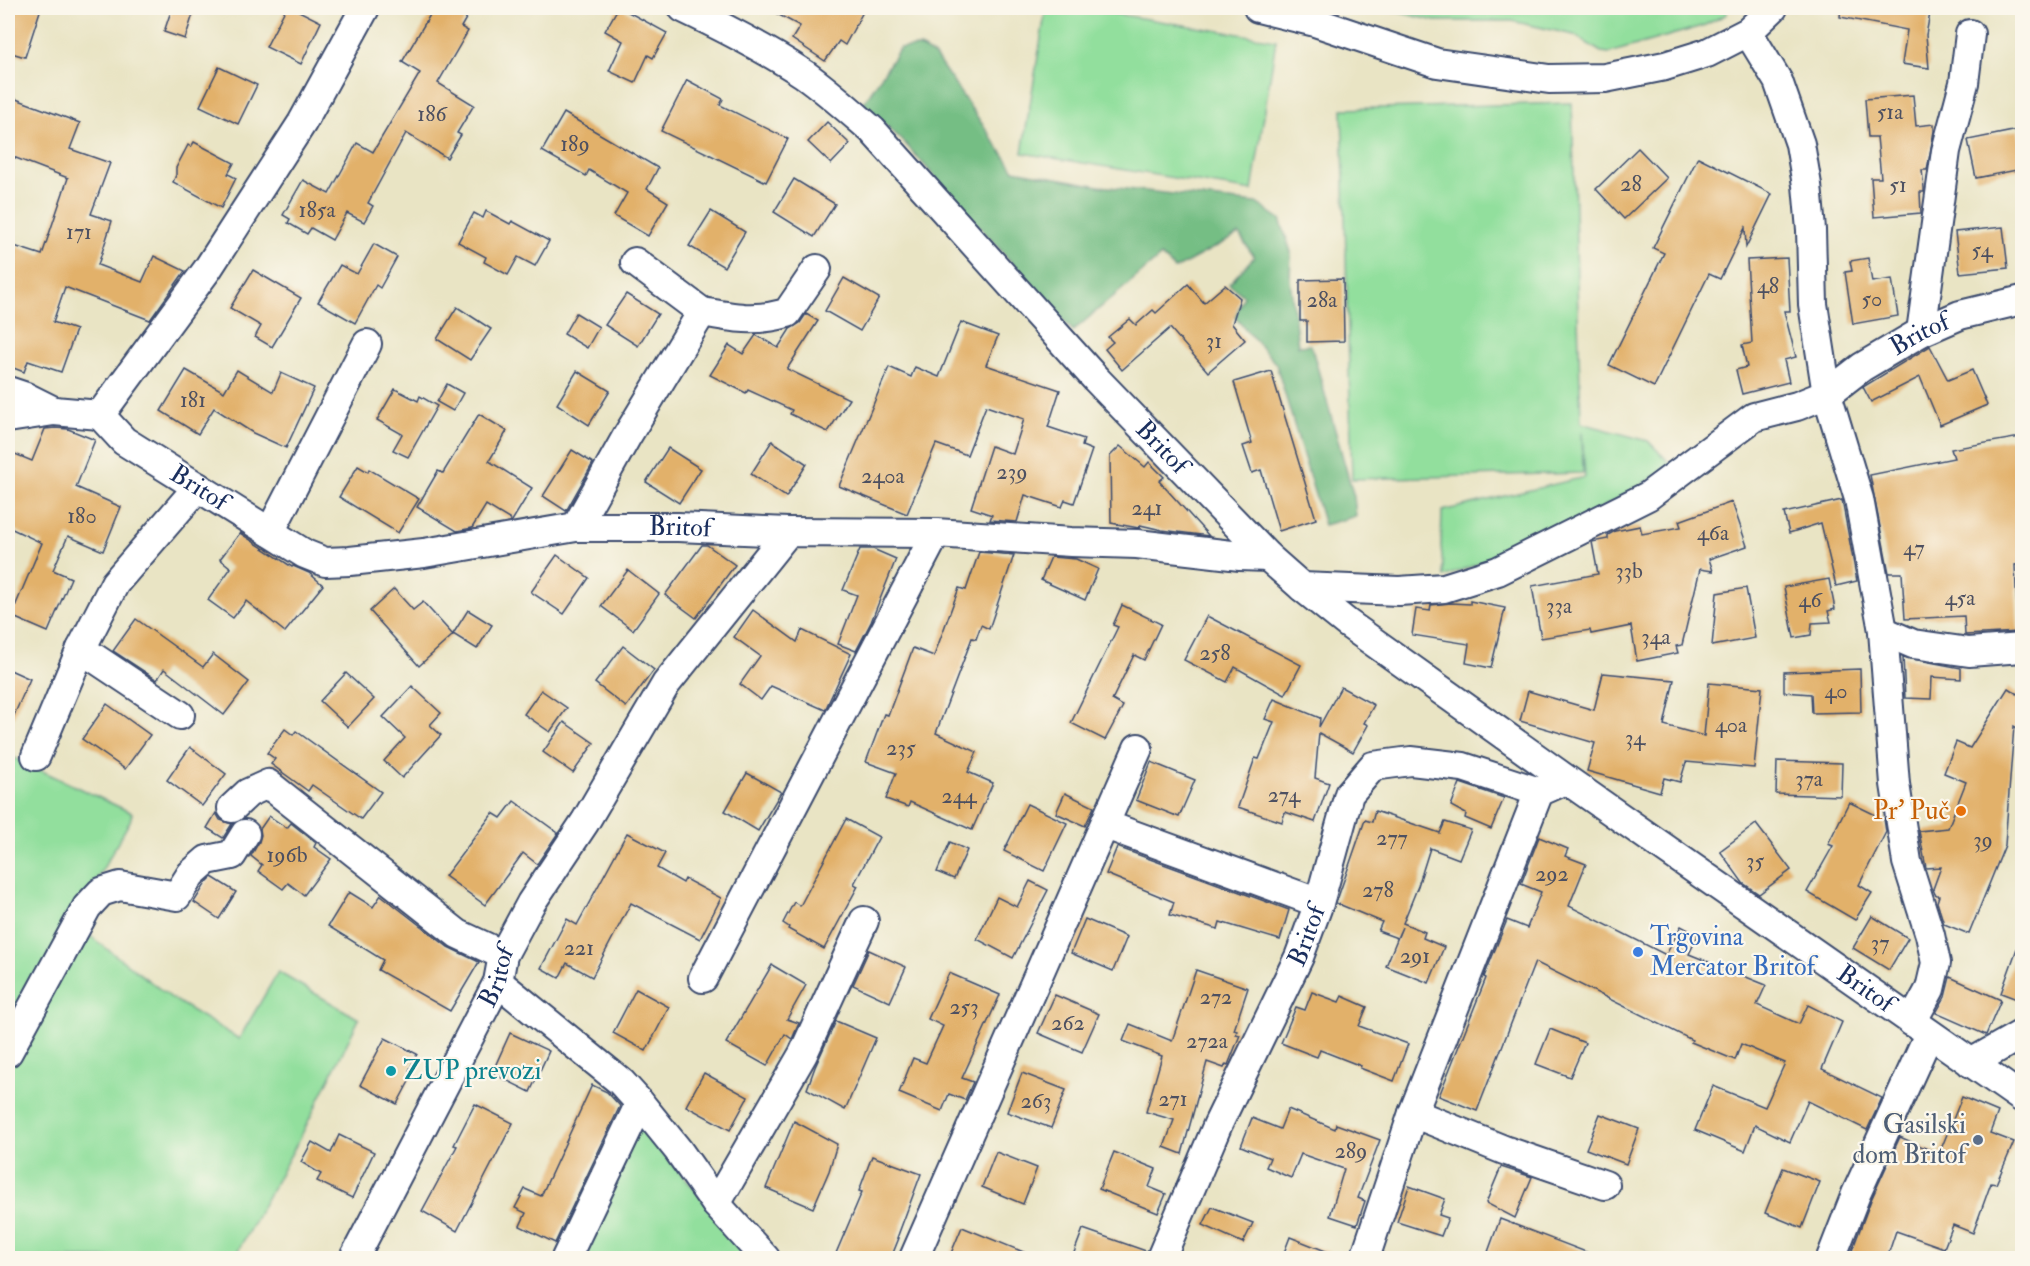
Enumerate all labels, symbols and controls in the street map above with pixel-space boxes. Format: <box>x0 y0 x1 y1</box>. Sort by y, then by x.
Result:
house number: 51a <box>1877 98 1904 126</box>
house number: 186 <box>417 100 449 128</box>
house number: 189 <box>560 130 590 158</box>
house number: 28 <box>1620 170 1642 198</box>
house number: 51 <box>1889 171 1907 199</box>
house number: 185a <box>299 196 336 224</box>
house number: 171 <box>66 218 92 246</box>
house number: 54 <box>1972 236 1994 264</box>
house number: 48 <box>1757 272 1779 300</box>
house number: 50 <box>1862 285 1882 313</box>
house number: 28a <box>1307 286 1338 314</box>
street label: Britof <box>1884 304 1957 363</box>
house number: 31 <box>1206 327 1222 355</box>
house number: 181 <box>180 386 206 414</box>
street label: Britof <box>1129 414 1198 484</box>
street label: Britof <box>164 458 237 520</box>
house number: 239 <box>997 458 1027 486</box>
house number: 240a <box>861 462 906 490</box>
house number: 241 <box>1132 494 1162 522</box>
house number: 180 <box>67 502 97 530</box>
street label: Britof <box>649 511 716 545</box>
house number: 46a <box>1697 519 1730 547</box>
house number: 47 <box>1903 534 1925 562</box>
house number: 33b <box>1615 557 1643 585</box>
house number: 45a <box>1945 584 1976 612</box>
house number: 46 <box>1799 586 1823 614</box>
house number: 33a <box>1546 592 1573 620</box>
house number: 34a <box>1641 623 1672 651</box>
house number: 258 <box>1199 639 1231 667</box>
house number: 40 <box>1824 677 1848 705</box>
house number: 40a <box>1715 711 1748 739</box>
house number: 34 <box>1625 724 1646 752</box>
house number: 235 <box>886 734 916 762</box>
house number: 37a <box>1795 765 1824 793</box>
house number: 274 <box>1268 781 1301 809</box>
house number: 244 <box>942 782 978 810</box>
place label: Pr' Puč <box>1873 795 1949 827</box>
marker: Pr' Puč <box>1954 804 1968 818</box>
house number: 277 <box>1376 824 1408 852</box>
house number: 39 <box>1973 826 1993 854</box>
house number: 196b <box>267 841 308 869</box>
house number: 35 <box>1746 847 1764 875</box>
house number: 292 <box>1535 860 1569 888</box>
house number: 278 <box>1362 876 1394 904</box>
street label: Britof <box>1281 897 1334 972</box>
place label: Trgovina Mercator Britof <box>1650 921 1819 983</box>
house number: 37 <box>1871 929 1889 957</box>
house number: 221 <box>564 934 594 962</box>
street label: Britof <box>471 937 523 1013</box>
house number: 291 <box>1400 942 1430 970</box>
marker: Trgovina Mercator Britof <box>1631 945 1645 959</box>
street label: Britof <box>1831 958 1903 1022</box>
house number: 272 <box>1200 983 1232 1011</box>
house number: 253 <box>949 993 979 1021</box>
house number: 262 <box>1051 1009 1085 1037</box>
house number: 272a <box>1186 1027 1229 1055</box>
place label: ZUP prevozi <box>403 1055 542 1088</box>
marker: ZUP prevozi <box>384 1064 398 1078</box>
house number: 271 <box>1158 1085 1188 1113</box>
house number: 263 <box>1021 1087 1051 1115</box>
place label: Gasilski dom Britof <box>1852 1109 1970 1171</box>
marker: Gasilski dom Britof <box>1971 1133 1985 1147</box>
house number: 289 <box>1335 1137 1367 1165</box>

